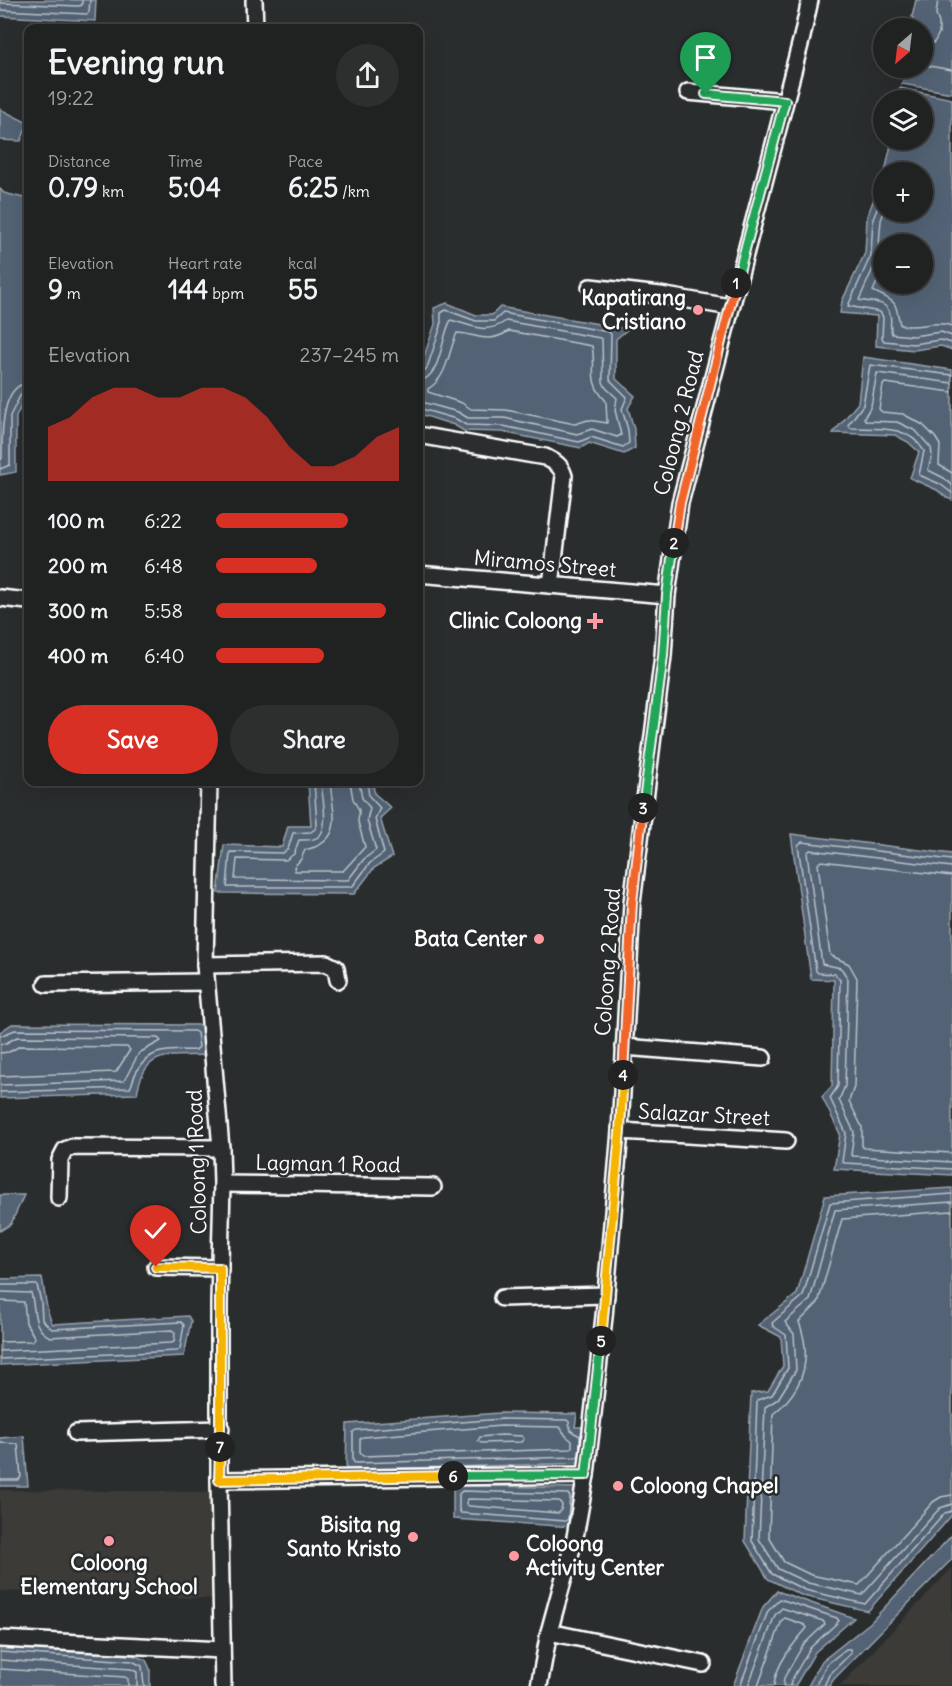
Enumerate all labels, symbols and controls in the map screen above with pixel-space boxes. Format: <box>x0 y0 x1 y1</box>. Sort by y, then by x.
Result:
north arrow <box>873 18 933 78</box>
map controls <box>873 18 933 294</box>
pin <box>680 32 731 94</box>
text: Evening run <box>48 41 224 83</box>
icon: arrive <box>689 41 722 74</box>
button: share <box>336 44 399 107</box>
text: 19:22 <box>48 85 94 110</box>
button: layers <box>873 90 933 150</box>
text: Distance <box>48 151 110 171</box>
text: Time <box>168 151 203 171</box>
text: Pace <box>288 151 323 171</box>
button: + <box>873 162 933 222</box>
text: 0.79 <box>48 171 98 204</box>
text: 5:04 <box>168 171 221 204</box>
text: 6:25 <box>288 171 338 204</box>
text: km <box>98 181 124 201</box>
text: /km <box>338 181 370 201</box>
button: − <box>873 234 933 294</box>
text: Elevation <box>48 253 114 273</box>
text: Heart rate <box>168 253 242 273</box>
text: kcal <box>288 253 317 273</box>
pin: 1 <box>721 268 751 298</box>
text: 9 <box>48 273 63 306</box>
text: 144 <box>168 273 208 306</box>
text: 55 <box>288 273 318 306</box>
text: 1 <box>733 273 739 293</box>
text: m <box>63 283 81 303</box>
text: bpm <box>208 283 244 303</box>
place label: Kapatirang Cristiano <box>581 284 686 335</box>
marker: Kapatirang Cristiano <box>691 303 705 317</box>
text: Elevation <box>48 342 130 367</box>
text: 237–245 m <box>300 342 399 367</box>
street label: Coloong 2 Road <box>647 348 710 498</box>
text: 100 m <box>48 508 105 533</box>
text: 6:22 <box>144 508 182 533</box>
pin: 2 <box>659 528 689 558</box>
text: 2 <box>670 533 678 553</box>
street label: Miramos Street <box>473 544 617 583</box>
text: 200 m <box>48 553 108 578</box>
text: 6:48 <box>144 553 183 578</box>
text: 300 m <box>48 598 108 623</box>
text: 5:58 <box>144 598 183 623</box>
place label: Clinic Coloong <box>449 607 582 634</box>
marker: Clinic Coloong <box>586 612 604 630</box>
text: 400 m <box>48 643 108 668</box>
text: 6:40 <box>144 643 185 668</box>
button: Save <box>48 705 218 774</box>
button: Share <box>230 705 399 774</box>
pin: 3 <box>628 793 658 823</box>
text: 3 <box>638 798 648 818</box>
street label: Coloong 2 Road <box>589 887 626 1037</box>
place label: Bata Center <box>414 925 527 952</box>
marker: Bata Center <box>532 932 546 946</box>
pin: 4 <box>608 1060 638 1090</box>
text: 4 <box>618 1065 628 1085</box>
street label: Coloong 1 Road <box>180 1089 213 1235</box>
street label: Salazar Street <box>637 1098 771 1131</box>
street label: Lagman 1 Road <box>255 1149 401 1178</box>
pin <box>130 1205 181 1267</box>
icon: check <box>139 1214 172 1247</box>
pin: 5 <box>586 1326 616 1356</box>
text: 5 <box>596 1331 606 1351</box>
pin: 7 <box>205 1432 235 1462</box>
text: 7 <box>216 1437 224 1457</box>
pin: 6 <box>438 1461 468 1491</box>
text: 6 <box>448 1466 458 1486</box>
place label: Coloong Chapel <box>630 1472 779 1499</box>
marker: Coloong Chapel <box>611 1479 625 1493</box>
place label: Bisita ng Santo Kristo <box>287 1511 401 1562</box>
marker: Bisita ng Santo Kristo <box>406 1530 420 1544</box>
place label: Coloong Activity Center <box>526 1530 665 1581</box>
marker: Coloong Elementary School <box>102 1534 116 1548</box>
place label: Coloong Elementary School <box>20 1549 198 1600</box>
marker: Coloong Activity Center <box>507 1549 521 1563</box>

